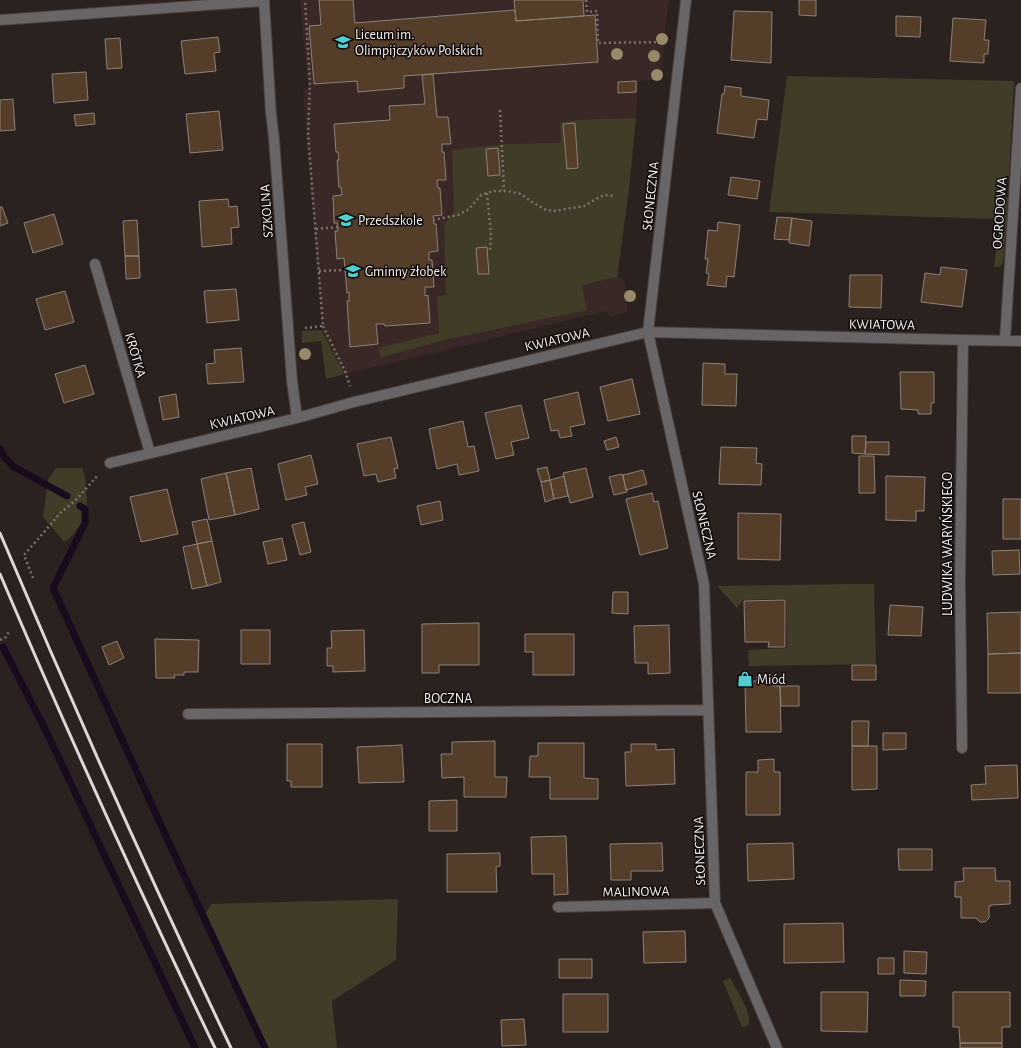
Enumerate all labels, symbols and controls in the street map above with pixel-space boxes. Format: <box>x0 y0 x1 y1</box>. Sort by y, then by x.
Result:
place label: Liceum im. Olimpijczyków Polskich <box>355 28 483 58</box>
school or university icon: Liceum im. Olimpijczyków Polskich <box>334 33 352 51</box>
street label: SŁONECZNA <box>640 161 662 231</box>
street label: OGRODOWA <box>991 177 1009 249</box>
street label: SZKOLNA <box>258 184 276 238</box>
school or university icon: Przedszkole <box>337 211 355 229</box>
place label: Przedszkole <box>358 214 423 228</box>
school or university icon: Gminny żłobek <box>344 262 362 280</box>
place label: Gminny żłobek <box>365 265 447 279</box>
street label: KWIATOWA <box>849 317 915 333</box>
street label: KWIATOWA <box>523 326 591 354</box>
street label: KRÓTKA <box>122 330 151 379</box>
street label: KWIATOWA <box>208 404 276 432</box>
street label: LUDWIKA WARYŃSKIEGO <box>938 472 955 616</box>
street label: SŁONECZNA <box>689 490 719 561</box>
shop icon: Miód <box>736 670 754 688</box>
place label: Miód <box>757 673 786 687</box>
street label: BOCZNA <box>424 692 472 706</box>
street label: SŁONECZNA <box>692 816 708 886</box>
street label: MALINOWA <box>602 884 670 900</box>

